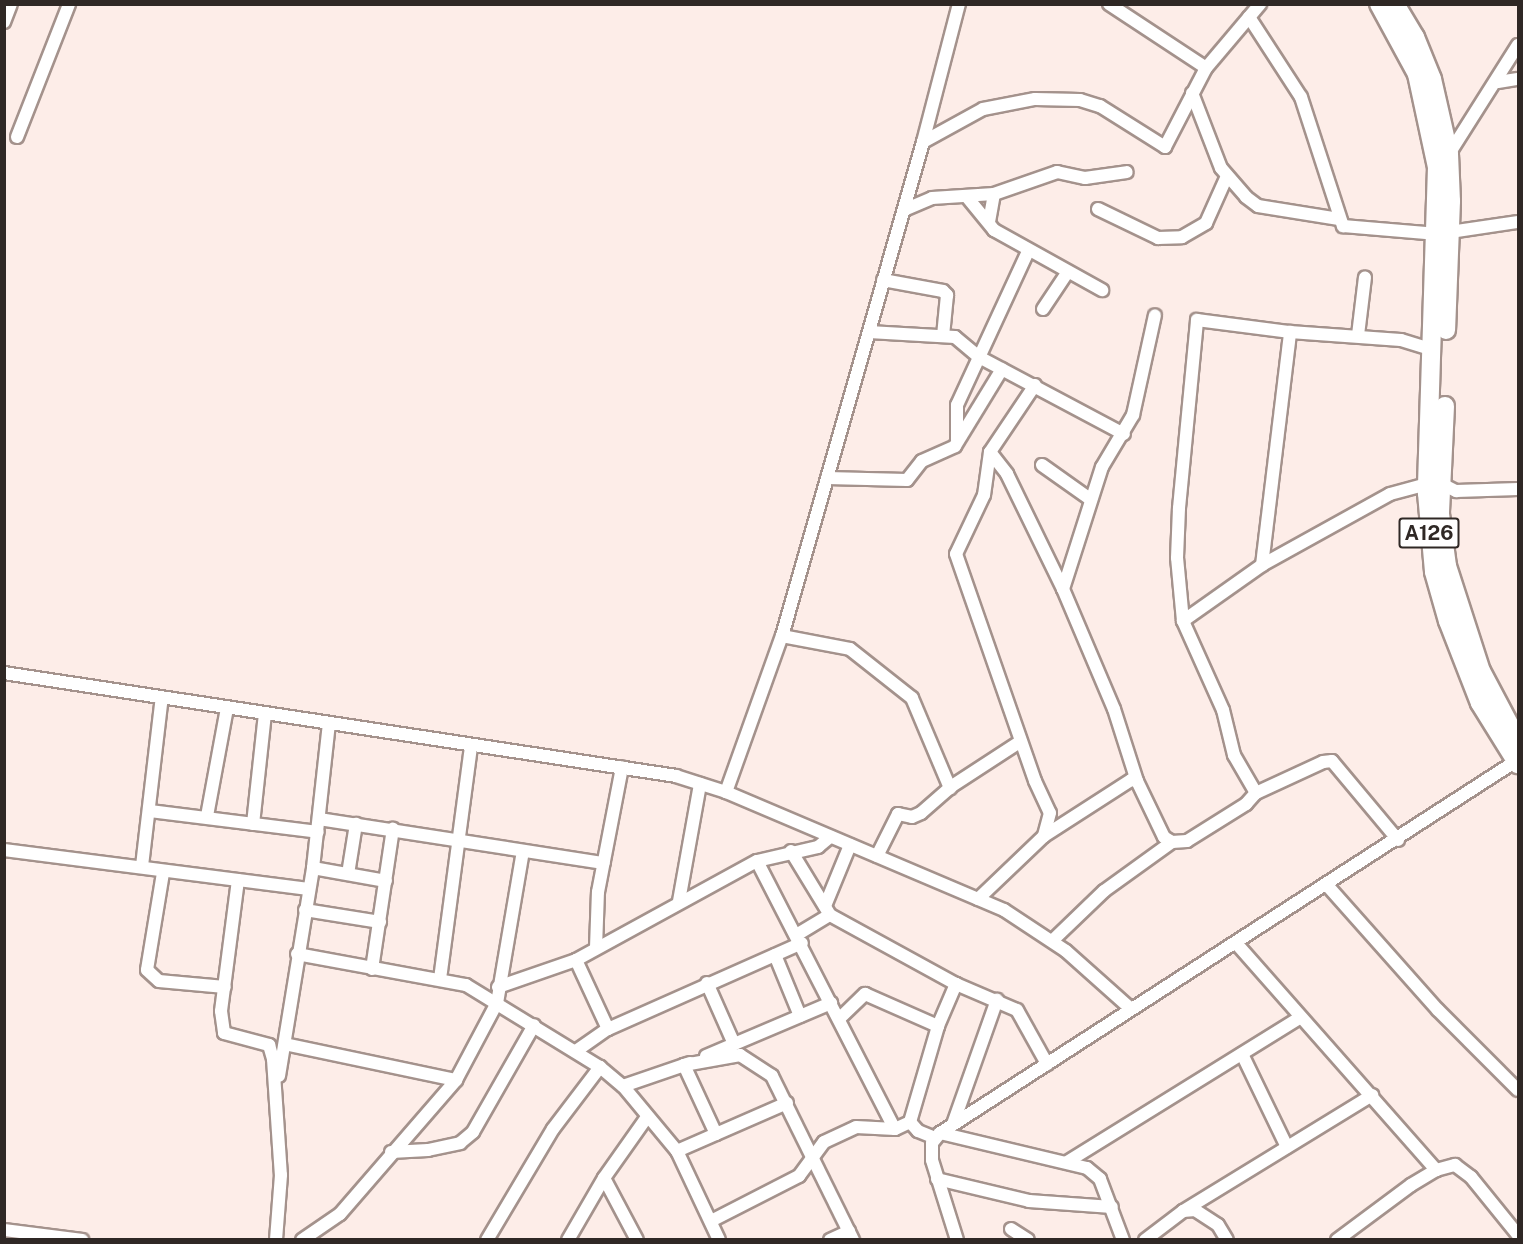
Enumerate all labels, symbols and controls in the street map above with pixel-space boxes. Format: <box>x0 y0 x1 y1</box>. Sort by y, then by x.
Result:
road number: A126 <box>1398 516 1460 550</box>

